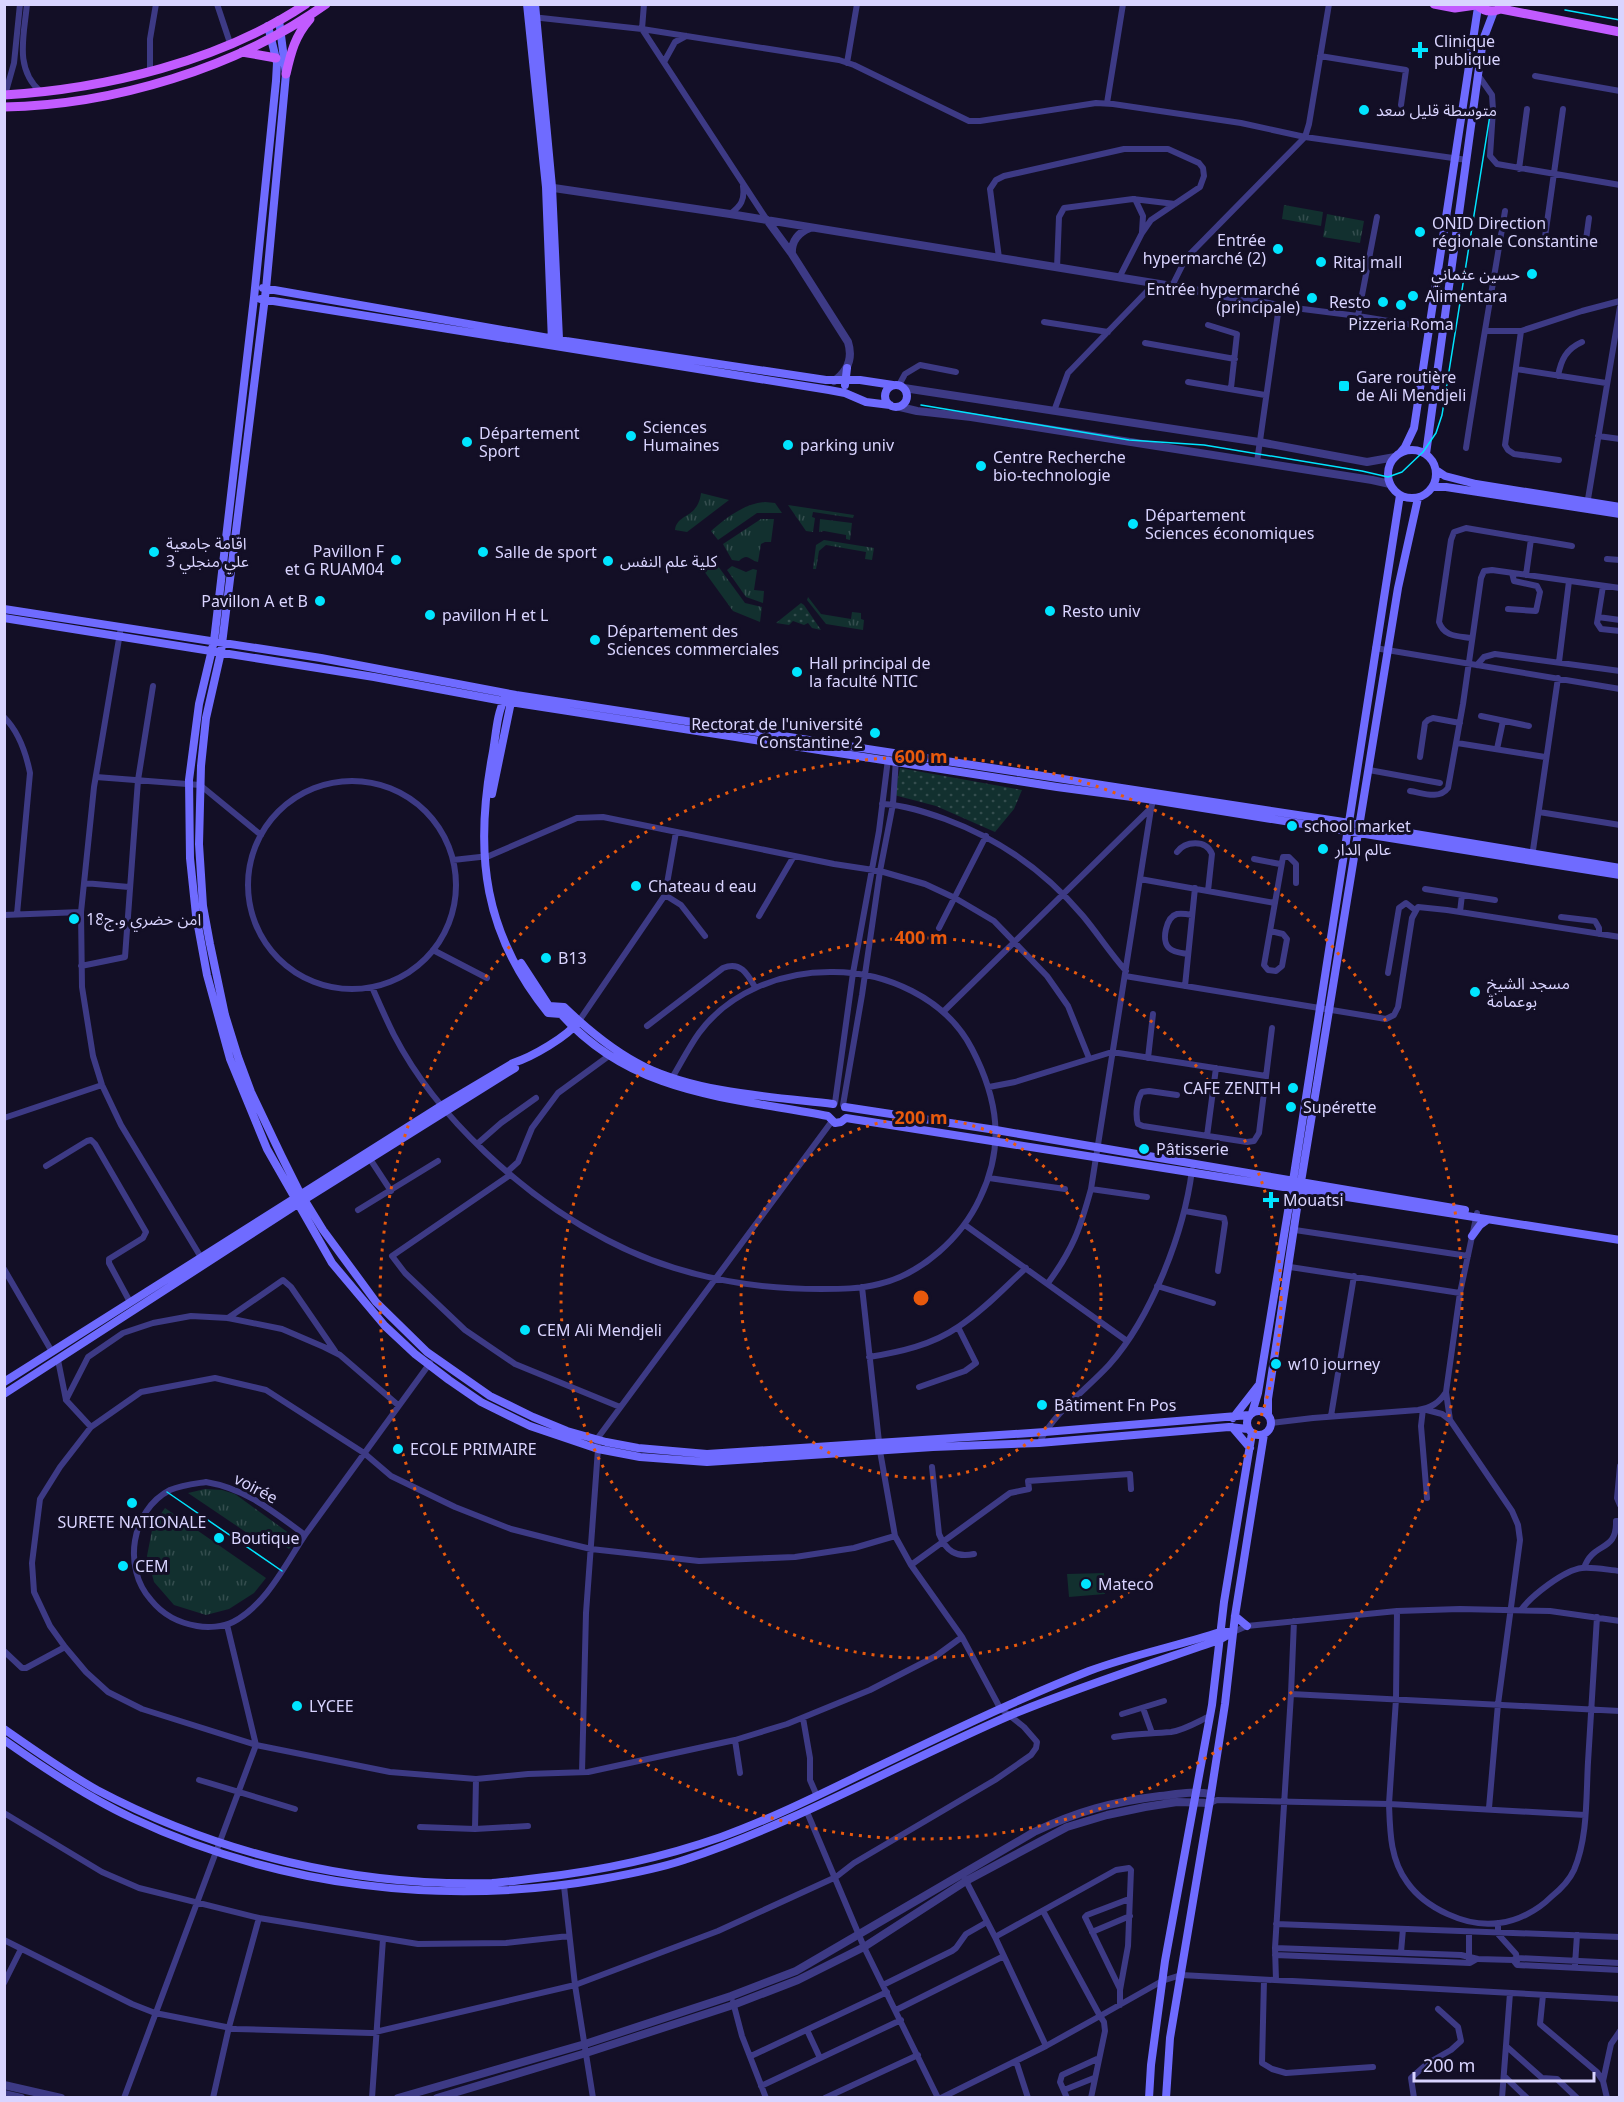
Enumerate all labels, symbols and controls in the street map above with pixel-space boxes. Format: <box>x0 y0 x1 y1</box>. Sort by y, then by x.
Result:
place label: Clinique publique <box>1434 30 1501 70</box>
marker: Clinique publique <box>1411 41 1429 59</box>
place label: متوسطة قليل سعد <box>1376 99 1497 121</box>
marker: متوسطة قليل سعد <box>1357 103 1371 117</box>
place label: ONID Direction régionale Constantine <box>1432 212 1598 252</box>
marker: ONID Direction régionale Constantine <box>1413 225 1427 239</box>
place label: Entrée hypermarché (2) <box>1143 229 1266 269</box>
marker: Entrée hypermarché (2) <box>1271 242 1285 256</box>
place label: Ritaj mall <box>1333 251 1402 273</box>
marker: Ritaj mall <box>1314 255 1328 269</box>
place label: حسين عثماني <box>1431 263 1520 287</box>
marker: حسين عثماني <box>1525 267 1539 281</box>
place label: Entrée hypermarché (principale) <box>1147 278 1300 318</box>
place label: Alimentara <box>1425 285 1507 307</box>
marker: Alimentara <box>1406 289 1420 303</box>
marker: Entrée hypermarché (principale) <box>1305 291 1319 305</box>
place label: Resto <box>1329 291 1371 313</box>
marker: Resto <box>1376 295 1390 309</box>
marker: Pizzeria Roma <box>1394 298 1408 312</box>
place label: Pizzeria Roma <box>1348 313 1454 335</box>
place label: Gare routière de Ali Mendjeli <box>1356 366 1466 406</box>
marker: Gare routière de Ali Mendjeli <box>1337 379 1351 393</box>
place label: Sciences Humaines <box>643 416 719 456</box>
place label: Département Sport <box>479 422 580 462</box>
marker: Sciences Humaines <box>624 429 638 443</box>
place label: parking univ <box>800 434 895 456</box>
marker: Département Sport <box>460 435 474 449</box>
marker: parking univ <box>781 438 795 452</box>
place label: Centre Recherche bio-technologie <box>993 446 1126 486</box>
marker: Centre Recherche bio-technologie <box>974 459 988 473</box>
place label: Département Sciences économiques <box>1145 504 1315 544</box>
marker: Département Sciences économiques <box>1126 517 1140 531</box>
place label: اقامة جامعية علي منجلي 3 <box>166 532 249 574</box>
place label: Pavillon F et G RUAM04 <box>285 540 384 580</box>
place label: Salle de sport <box>495 541 597 563</box>
marker: اقامة جامعية علي منجلي 3 <box>147 545 161 559</box>
marker: Salle de sport <box>476 545 490 559</box>
place label: كلية علم النفس <box>620 550 717 574</box>
marker: Pavillon F et G RUAM04 <box>389 553 403 567</box>
marker: كلية علم النفس <box>601 554 615 568</box>
place label: Pavillon A et B <box>201 590 308 612</box>
marker: Pavillon A et B <box>313 594 327 608</box>
place label: Resto univ <box>1062 600 1141 622</box>
place label: pavillon H et L <box>442 604 548 626</box>
marker: Resto univ <box>1043 604 1057 618</box>
marker: pavillon H et L <box>423 608 437 622</box>
place label: Département des Sciences commerciales <box>607 620 779 660</box>
marker: Département des Sciences commerciales <box>588 633 602 647</box>
place label: Hall principal de la faculté NTIC <box>809 652 931 692</box>
marker: Hall principal de la faculté NTIC <box>790 665 804 679</box>
place label: Rectorat de l'université Constantine 2 <box>691 713 863 753</box>
marker: Rectorat de l'université Constantine 2 <box>868 726 882 740</box>
text: 600 m <box>894 744 948 768</box>
place label: school market <box>1304 815 1411 837</box>
marker: school market <box>1285 819 1299 833</box>
place label: عالم الدار <box>1334 838 1391 862</box>
marker: عالم الدار <box>1316 842 1330 856</box>
place label: Chateau d eau <box>648 875 757 897</box>
marker: Chateau d eau <box>629 879 643 893</box>
place label: امن حضري و.ج18 <box>86 908 201 932</box>
marker: امن حضري و.ج18 <box>67 912 81 926</box>
text: 400 m <box>894 925 948 949</box>
place label: B13 <box>558 947 587 969</box>
marker: B13 <box>539 951 553 965</box>
place label: مسجد الشيخ بوعمامة <box>1487 972 1570 1012</box>
marker: مسجد الشيخ بوعمامة <box>1468 985 1482 999</box>
place label: CAFE ZENITH <box>1183 1077 1281 1099</box>
marker: CAFE ZENITH <box>1286 1081 1300 1095</box>
place label: Supérette <box>1303 1096 1376 1118</box>
marker: Supérette <box>1284 1100 1298 1114</box>
text: 200 m <box>894 1105 948 1129</box>
place label: Pâtisserie <box>1156 1138 1229 1160</box>
marker: Pâtisserie <box>1137 1142 1151 1156</box>
place label: Mouatsi <box>1283 1189 1344 1211</box>
marker: Mouatsi <box>1264 1193 1278 1207</box>
centre of rings <box>911 1288 931 1308</box>
place label: CEM Ali Mendjeli <box>537 1319 662 1341</box>
marker: CEM Ali Mendjeli <box>518 1323 532 1337</box>
place label: w10 journey <box>1288 1353 1381 1375</box>
marker: w10 journey <box>1269 1357 1283 1371</box>
place label: Bâtiment Fn Pos <box>1054 1394 1176 1416</box>
marker: Bâtiment Fn Pos <box>1035 1398 1049 1412</box>
place label: ECOLE PRIMAIRE <box>410 1438 537 1460</box>
marker: ECOLE PRIMAIRE <box>391 1442 405 1456</box>
street label: voirée <box>230 1467 282 1509</box>
marker: SURETE NATIONALE <box>125 1496 139 1510</box>
place label: SURETE NATIONALE <box>57 1511 207 1533</box>
place label: Boutique <box>231 1527 300 1549</box>
marker: Boutique <box>212 1531 226 1545</box>
place label: CEM <box>135 1555 169 1577</box>
marker: CEM <box>116 1559 130 1573</box>
place label: Mateco <box>1098 1573 1154 1595</box>
marker: Mateco <box>1079 1577 1093 1591</box>
place label: LYCEE <box>309 1695 354 1717</box>
marker: LYCEE <box>290 1699 304 1713</box>
scale bar <box>1414 2045 1594 2083</box>
text: 200 m <box>1423 2053 1475 2077</box>

